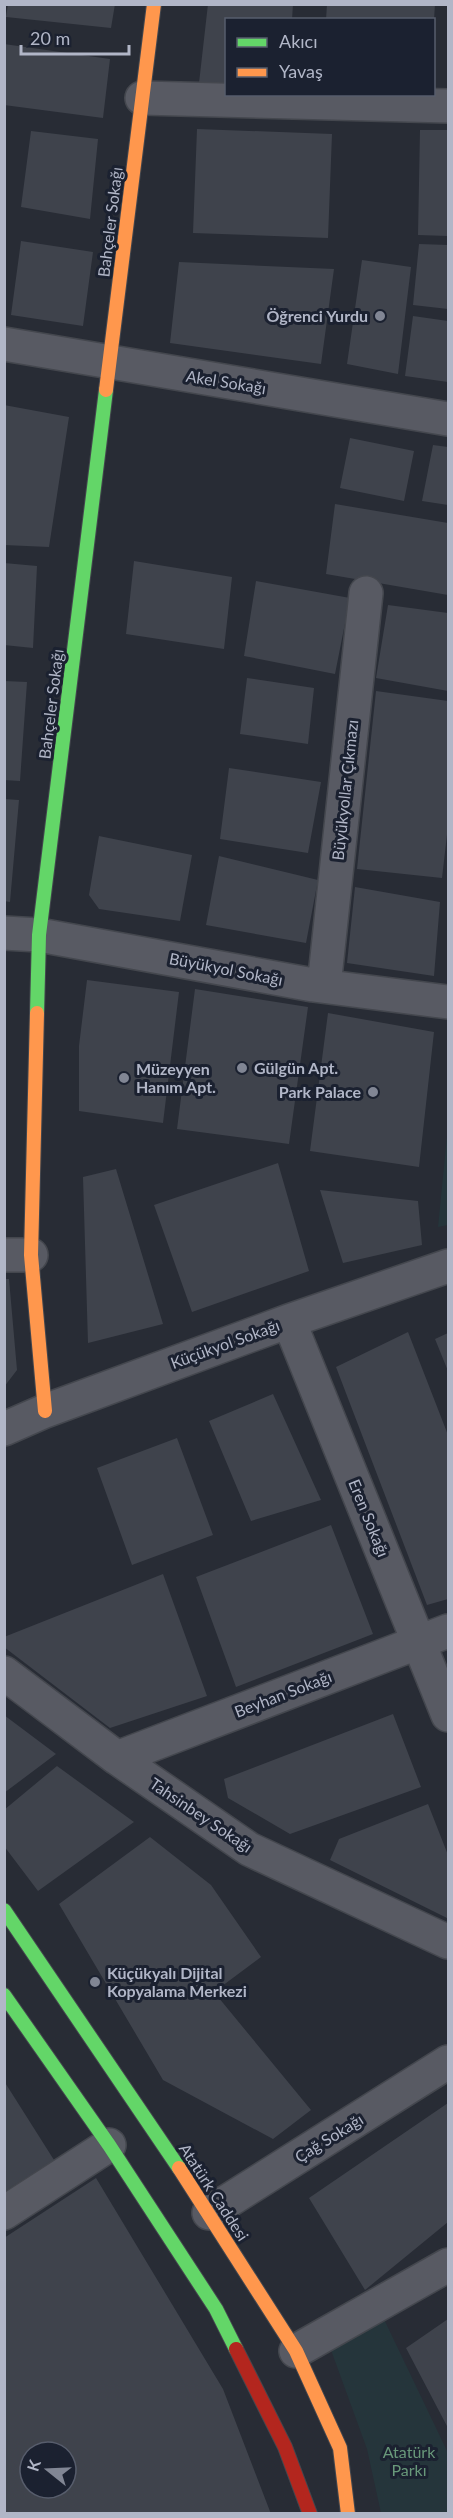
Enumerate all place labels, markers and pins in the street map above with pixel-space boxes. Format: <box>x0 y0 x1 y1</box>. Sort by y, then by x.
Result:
place label: Öğrenci Yurdu <box>267 306 368 325</box>
marker: Öğrenci Yurdu <box>373 309 387 323</box>
place label: Gülgün Apt. <box>254 1058 338 1077</box>
place label: Müzeyyen Hanım Apt. <box>136 1059 216 1096</box>
marker: Gülgün Apt. <box>235 1061 249 1075</box>
marker: Müzeyyen Hanım Apt. <box>117 1071 131 1085</box>
place label: Park Palace <box>279 1082 361 1101</box>
marker: Park Palace <box>366 1085 380 1099</box>
place label: Küçükyalı Dijital Kopyalama Merkezi <box>107 1963 247 2000</box>
marker: Küçükyalı Dijital Kopyalama Merkezi <box>88 1975 102 1989</box>

